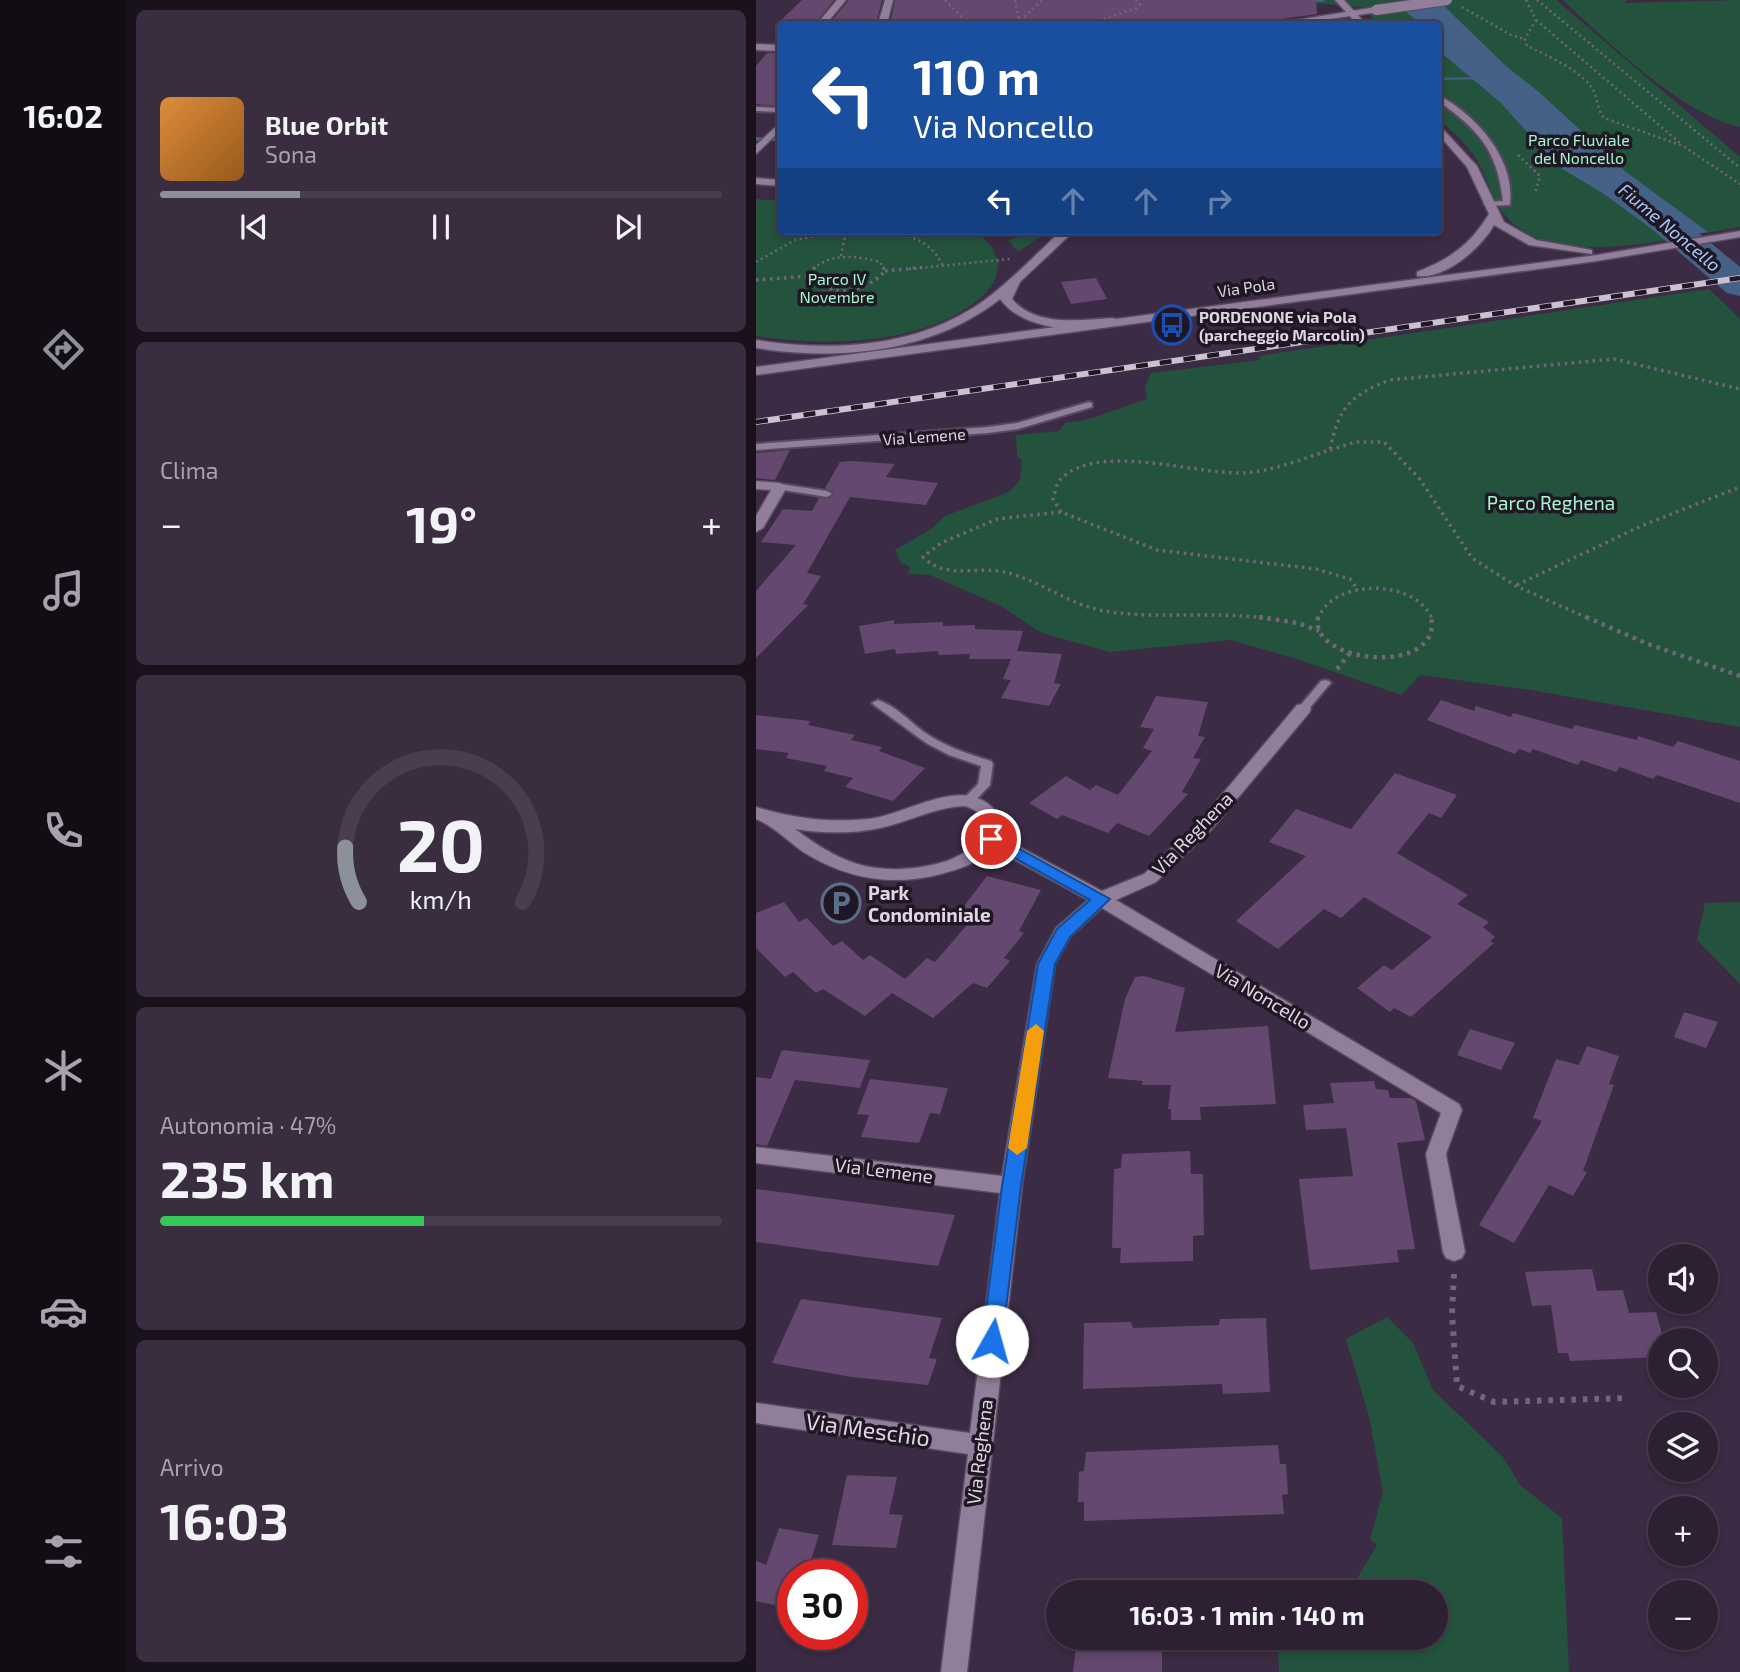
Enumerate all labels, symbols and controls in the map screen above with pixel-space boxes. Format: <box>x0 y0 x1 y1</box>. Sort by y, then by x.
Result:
text: 110 m <box>913 46 1040 105</box>
icon: left <box>798 49 889 140</box>
text: 16:02 <box>23 96 103 134</box>
text: Via Noncello <box>913 106 1094 144</box>
text: Blue Orbit <box>265 109 388 140</box>
park label: Parco Fluviale del Noncello <box>1528 130 1630 167</box>
text: Sona <box>265 140 317 168</box>
water label: Fiume Noncello <box>1615 178 1725 276</box>
icon: left <box>981 182 1019 220</box>
icon: ahead <box>1054 182 1092 220</box>
icon: ahead <box>1127 182 1165 220</box>
icon: right <box>1200 182 1238 220</box>
icon: previous <box>235 208 273 246</box>
icon: pause <box>422 208 460 246</box>
icon: next <box>609 208 647 246</box>
park label: Parco IV Novembre <box>799 269 875 306</box>
street label: Via Pola <box>1216 274 1276 300</box>
bus stop icon: PORDENONE via Pola (parcheggio Marcolin) <box>1151 304 1193 346</box>
place label: PORDENONE via Pola (parcheggio Marcolin) <box>1199 307 1365 344</box>
icon: directions <box>39 325 88 374</box>
street label: Via Lemene <box>882 424 966 448</box>
text: Clima <box>160 456 218 484</box>
text: 19° <box>406 491 477 553</box>
park label: Parco Reghena <box>1487 491 1615 514</box>
text: − <box>160 500 182 546</box>
text: + <box>701 500 722 546</box>
icon: music <box>39 566 88 615</box>
street label: Via Reghena <box>1147 787 1237 879</box>
text: 20 <box>397 799 485 887</box>
icon: phone <box>39 806 88 855</box>
pin <box>961 809 1021 869</box>
icon: arrive <box>972 820 1010 858</box>
place label: Park Condominiale <box>868 881 991 926</box>
parking icon: Park Condominiale <box>820 882 862 924</box>
text: km/h <box>410 884 472 914</box>
street label: Via Noncello <box>1211 958 1315 1034</box>
icon: climate <box>39 1046 88 1095</box>
text: Autonomia · 47% <box>160 1111 336 1139</box>
text: 235 km <box>160 1146 335 1208</box>
street label: Via Lemene <box>833 1153 935 1187</box>
map controls <box>1648 1244 1718 1650</box>
button: sound <box>1648 1244 1718 1314</box>
icon: car <box>39 1287 88 1336</box>
position arrow <box>955 1304 1029 1378</box>
button: search <box>1648 1328 1718 1398</box>
street label: Via Reghena <box>961 1398 997 1506</box>
street label: Via Meschio <box>804 1406 932 1452</box>
button: layers <box>1648 1412 1718 1482</box>
text: Arrivo <box>160 1453 224 1481</box>
text: 16:03 <box>160 1488 289 1550</box>
button: + <box>1648 1496 1718 1566</box>
icon: filters <box>39 1527 88 1576</box>
speed limit sign: 30 <box>777 1559 868 1650</box>
button: − <box>1648 1580 1718 1650</box>
text: 16:03 · 1 min · 140 m <box>1129 1599 1365 1630</box>

